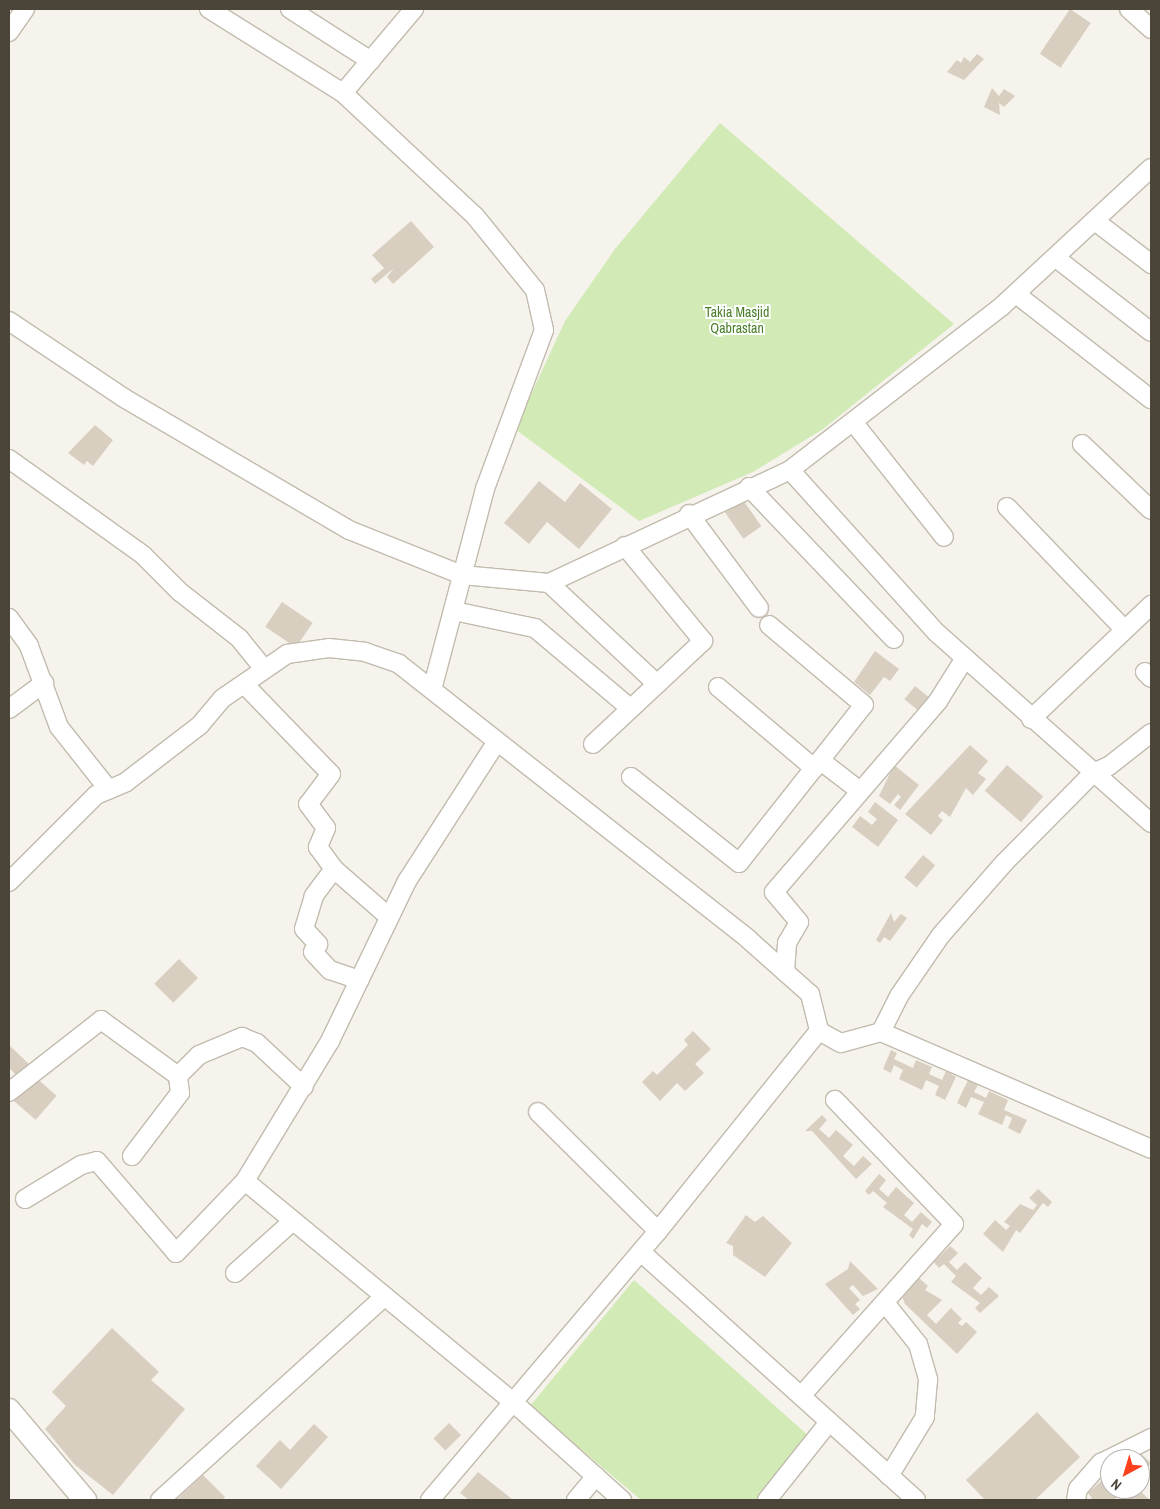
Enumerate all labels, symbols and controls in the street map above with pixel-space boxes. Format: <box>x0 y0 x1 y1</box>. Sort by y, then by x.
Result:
park label: Takia Masjid Qabrastan <box>705 304 769 336</box>
north arrow <box>1100 1449 1150 1499</box>
text: N <box>1107 1475 1125 1494</box>

